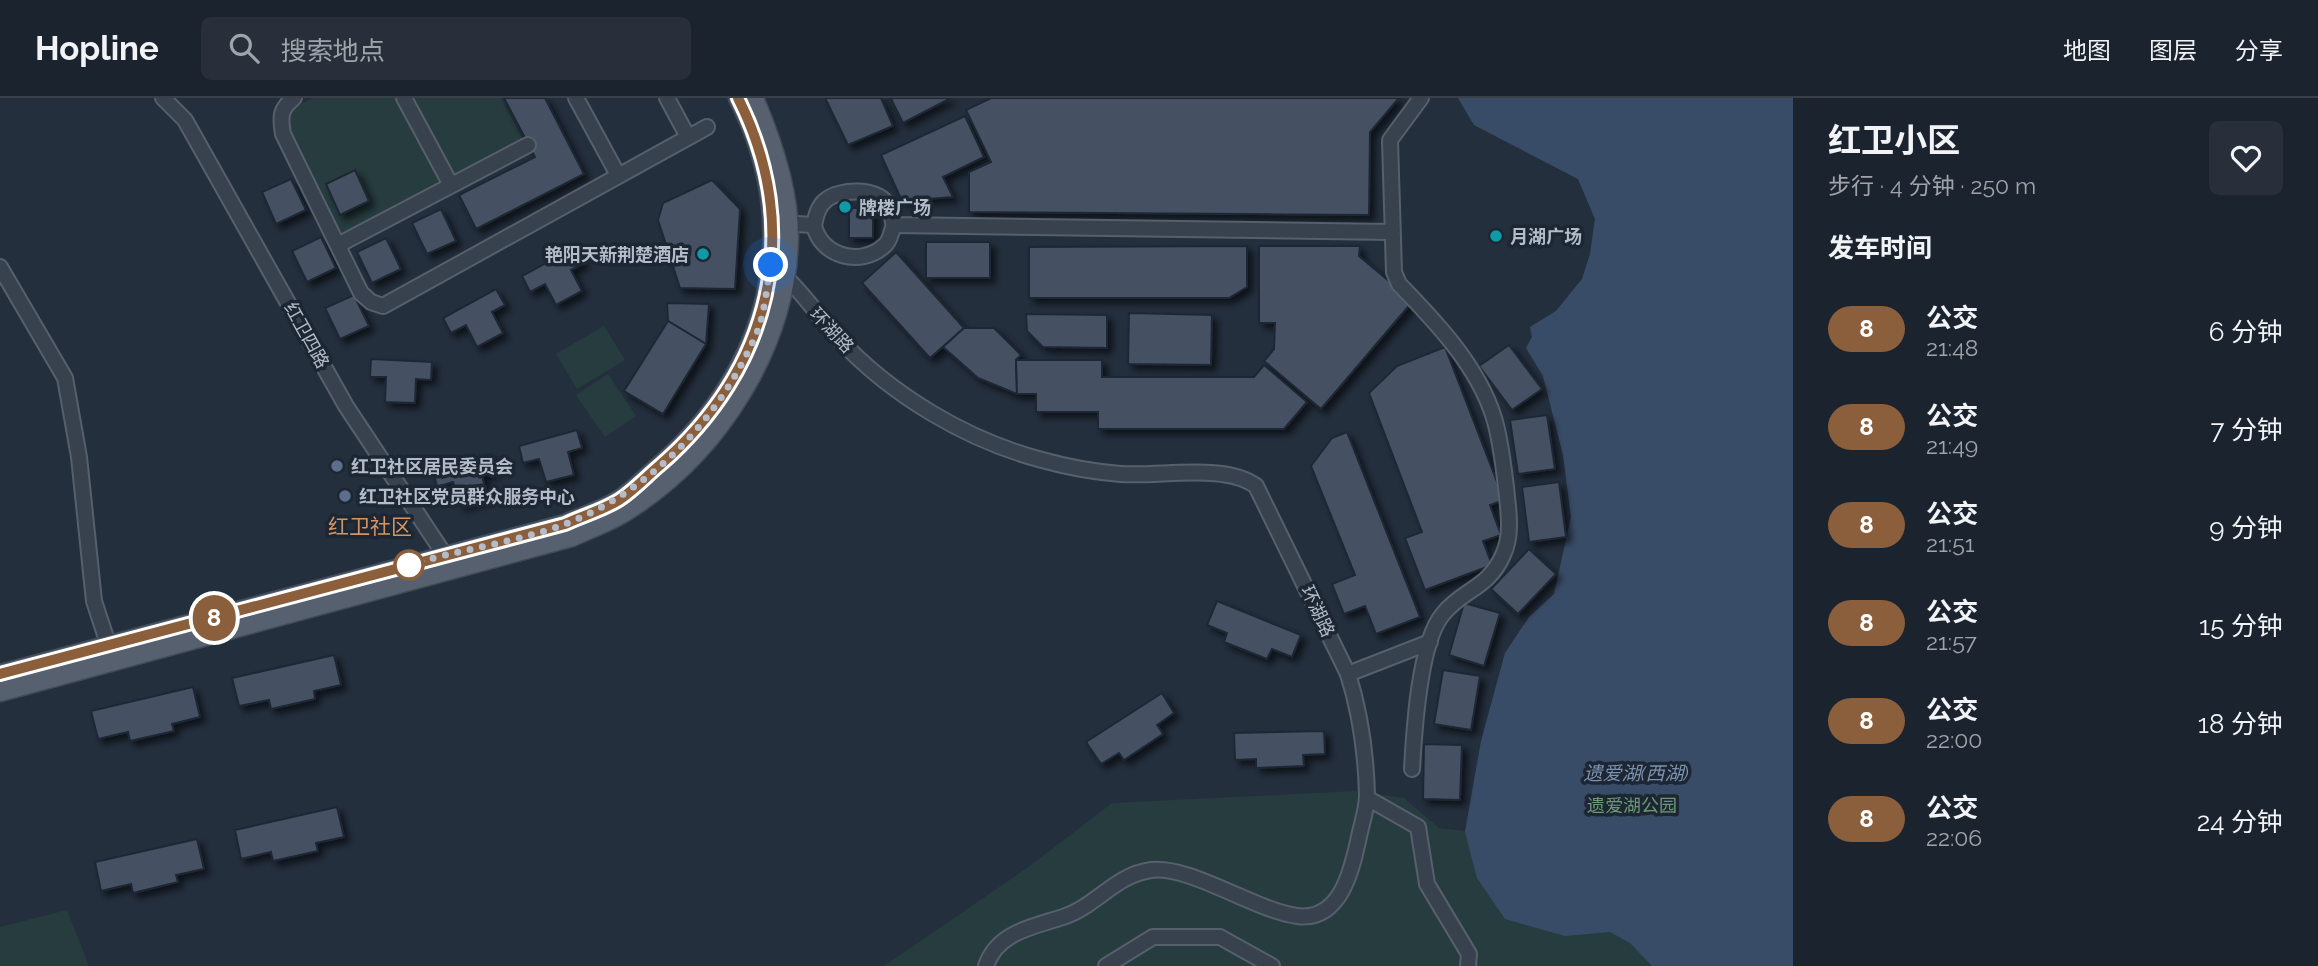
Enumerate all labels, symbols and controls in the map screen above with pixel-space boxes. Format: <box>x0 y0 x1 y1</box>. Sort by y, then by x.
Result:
search box <box>201 17 691 80</box>
text: Hopline <box>35 29 159 68</box>
icon: search <box>225 29 263 67</box>
text: 搜索地点 <box>281 36 385 66</box>
text: 地图 <box>2063 36 2111 65</box>
text: 图层 <box>2149 36 2197 65</box>
text: 分享 <box>2235 36 2283 65</box>
text: 红卫小区 <box>1828 121 1960 160</box>
button: heart <box>2209 121 2283 195</box>
text: 步行 · 4 分钟 · 250 m <box>1828 172 2036 199</box>
place label: 牌楼广场 <box>859 197 931 218</box>
marker: 牌楼广场 <box>837 199 853 215</box>
place label: 月湖广场 <box>1510 226 1582 247</box>
marker: 月湖广场 <box>1488 228 1504 244</box>
text: 发车时间 <box>1828 233 1932 263</box>
place label: 艳阳天新荆楚酒店 <box>545 244 689 265</box>
marker: 艳阳天新荆楚酒店 <box>695 246 711 262</box>
your location <box>753 247 788 282</box>
street label: 红卫四路 <box>280 298 334 372</box>
street label: 环湖路 <box>806 303 858 357</box>
text: 公交 <box>1926 303 1978 333</box>
text: 8 <box>1859 314 1874 343</box>
text: 6 分钟 <box>2209 317 2283 347</box>
text: 21:48 <box>1926 334 1978 361</box>
text: 公交 <box>1926 401 1978 431</box>
text: 8 <box>1859 412 1874 441</box>
text: 7 分钟 <box>2210 415 2283 445</box>
text: 21:49 <box>1926 432 1978 459</box>
place label: 红卫社区居民委员会 <box>351 456 513 477</box>
marker: 红卫社区居民委员会 <box>329 458 345 474</box>
place label: 红卫社区党员群众服务中心 <box>359 486 575 507</box>
marker: 红卫社区党员群众服务中心 <box>337 488 353 504</box>
text: 公交 <box>1926 499 1978 529</box>
text: 8 <box>1859 510 1874 539</box>
text: 9 分钟 <box>2209 513 2283 543</box>
district label: 红卫社区 <box>328 514 412 539</box>
text: 21:51 <box>1926 530 1975 557</box>
unlabelled marker <box>394 550 424 580</box>
street label: 环湖路 <box>1297 582 1339 640</box>
line badge: 8 <box>191 595 237 641</box>
text: 公交 <box>1926 597 1978 627</box>
text: 8 <box>207 603 221 632</box>
text: 8 <box>1859 608 1874 637</box>
text: 15 分钟 <box>2199 611 2283 641</box>
text: 21:57 <box>1926 628 1977 655</box>
text: 公交 <box>1926 695 1978 725</box>
text: 8 <box>1859 706 1874 735</box>
text: 18 分钟 <box>2198 709 2283 739</box>
text: 22:00 <box>1926 726 1982 753</box>
water label: 遗爱湖(西湖) <box>1584 762 1689 784</box>
text: 公交 <box>1926 793 1978 823</box>
park label: 遗爱湖公园 <box>1587 795 1677 816</box>
text: 8 <box>1859 804 1874 833</box>
text: 24 分钟 <box>2197 807 2283 837</box>
text: 22:06 <box>1926 824 1982 851</box>

